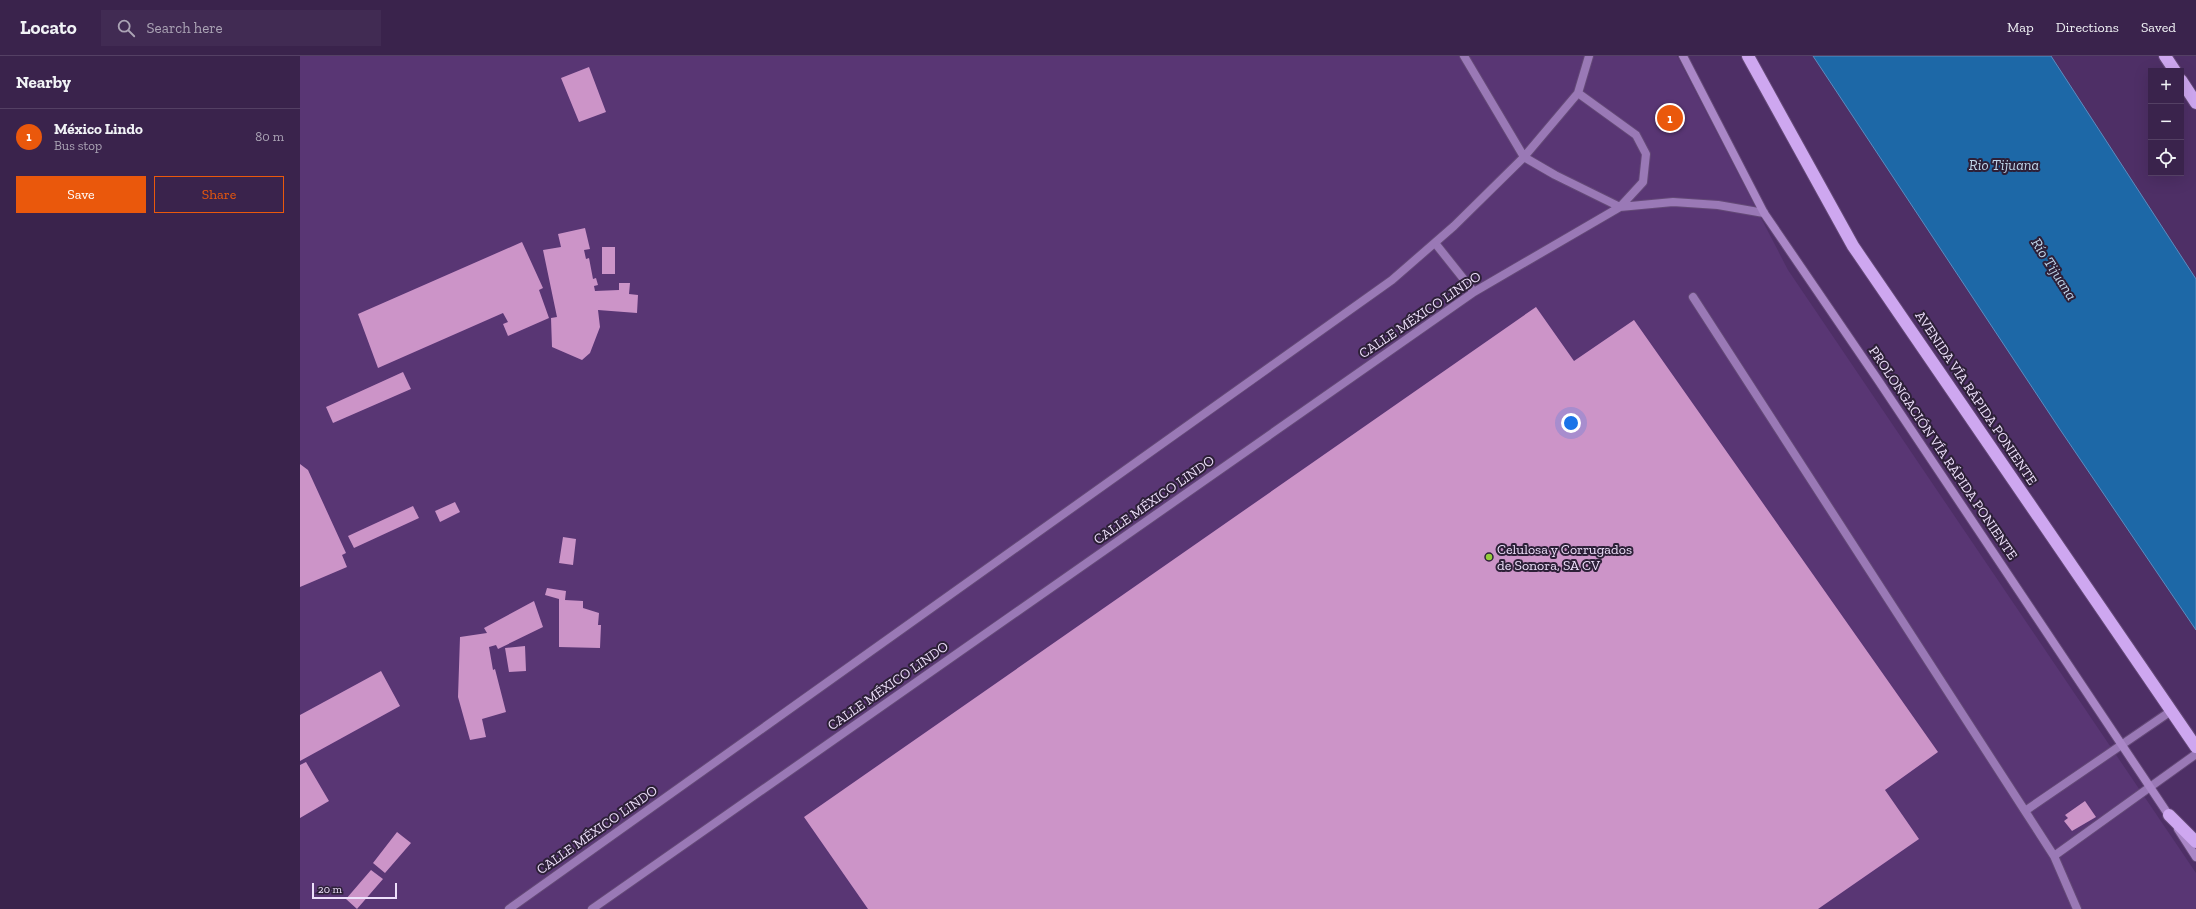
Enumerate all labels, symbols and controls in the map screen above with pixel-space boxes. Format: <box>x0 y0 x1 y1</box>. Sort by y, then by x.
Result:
search box <box>101 10 381 46</box>
text: Locato <box>20 16 77 39</box>
icon: search <box>115 17 137 39</box>
text: Search here <box>147 19 223 37</box>
text: Map <box>2007 19 2034 36</box>
text: Directions <box>2056 19 2119 36</box>
text: Saved <box>2141 19 2176 36</box>
map controls <box>2148 68 2184 176</box>
button: + <box>2148 68 2184 104</box>
text: Nearby <box>16 72 71 92</box>
pin: 1 <box>1657 103 1683 133</box>
button: − <box>2148 104 2184 140</box>
text: México Lindo <box>54 120 143 138</box>
text: 1 <box>26 129 32 144</box>
text: 80 m <box>255 129 284 144</box>
text: Bus stop <box>54 138 102 153</box>
button: locate <box>2148 140 2184 176</box>
water label: Rio Tijuana <box>1969 156 2039 174</box>
button: Save <box>16 176 146 213</box>
button: Share <box>154 176 284 213</box>
water label: Río Tijuana <box>2027 235 2081 303</box>
street label: CALLE MÉXICO LINDO <box>1356 268 1484 362</box>
street label: AVENIDA VÍA RÁPIDA PONIENTE <box>1911 308 2041 488</box>
street label: PROLONGACIÓN VÍA RÁPIDA PONIENTE <box>1865 343 2021 563</box>
your location <box>1561 413 1581 433</box>
street label: CALLE MÉXICO LINDO <box>1090 452 1218 548</box>
place label: Celulosa y Corrugados de Sonora, SA CV <box>1497 541 1632 574</box>
marker: Celulosa y Corrugados de Sonora, SA CV <box>1484 552 1494 562</box>
street label: CALLE MÉXICO LINDO <box>824 638 952 734</box>
street label: CALLE MÉXICO LINDO <box>533 782 661 878</box>
scale bar <box>312 881 397 900</box>
text: 20 m <box>318 883 342 896</box>

